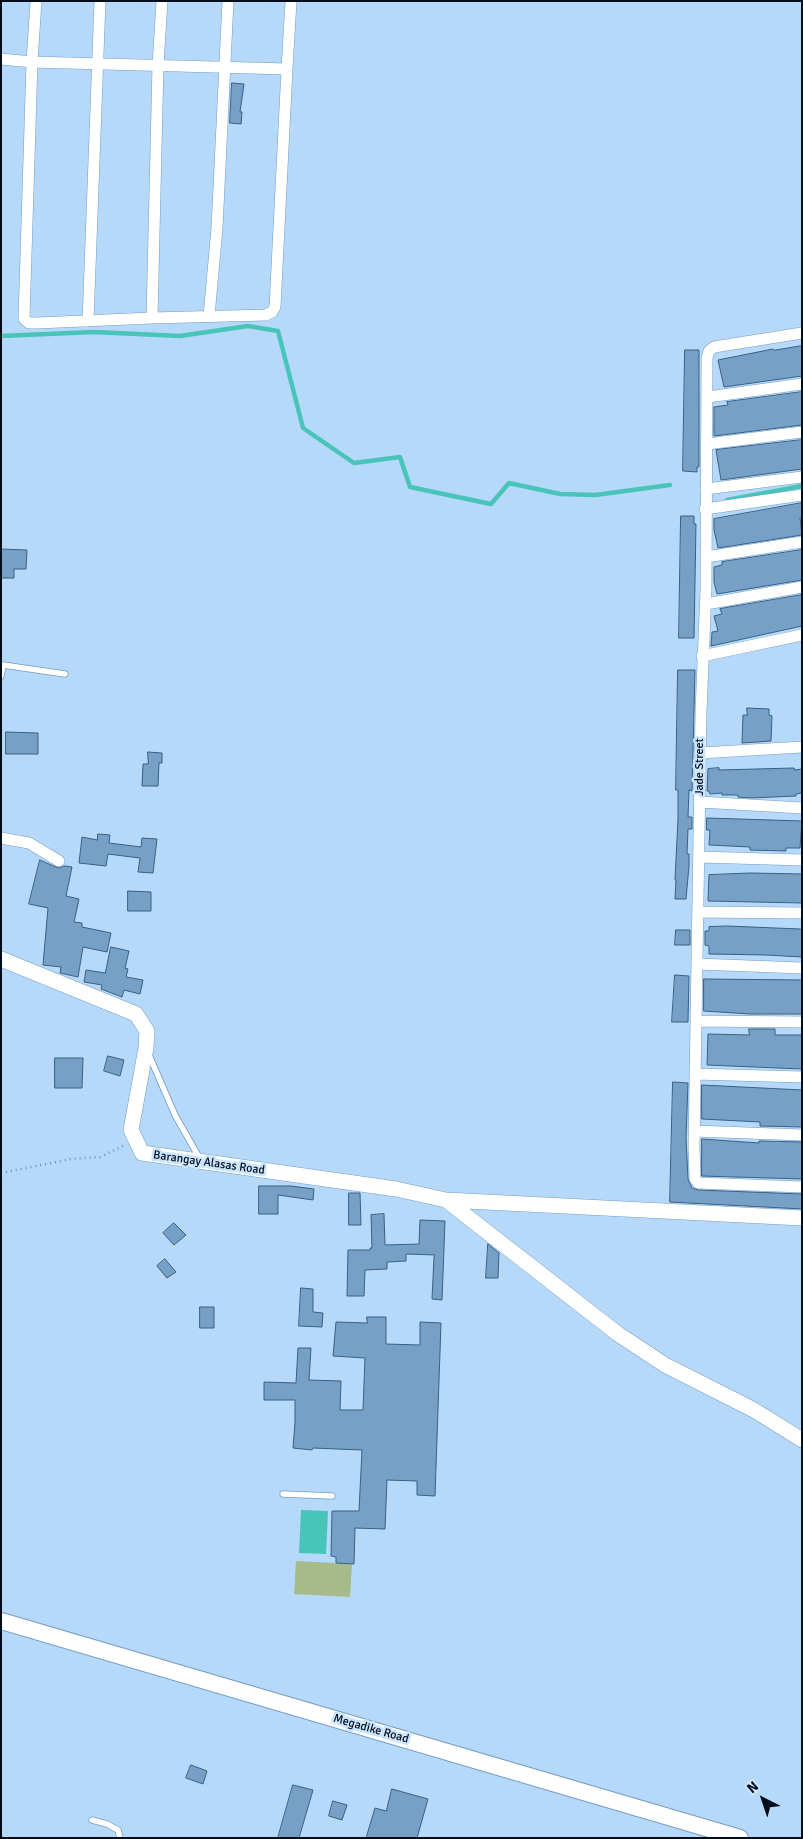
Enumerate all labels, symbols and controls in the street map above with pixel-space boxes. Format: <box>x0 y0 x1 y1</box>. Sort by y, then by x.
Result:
street label: Jade Street <box>693 738 707 796</box>
street label: Barangay Alasas Road <box>152 1148 266 1178</box>
street label: Megadike Road <box>332 1711 410 1747</box>
north arrow <box>738 1774 788 1824</box>
text: N <box>744 1778 762 1797</box>

